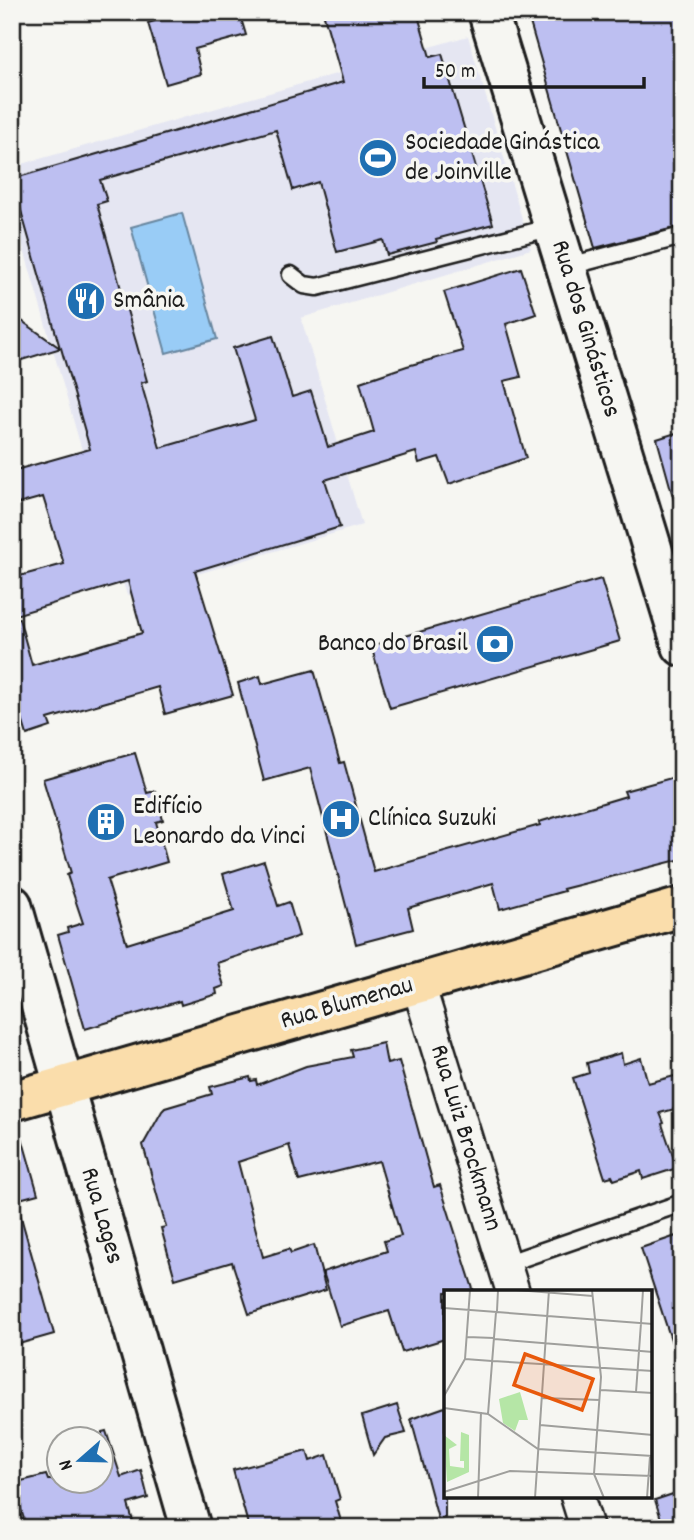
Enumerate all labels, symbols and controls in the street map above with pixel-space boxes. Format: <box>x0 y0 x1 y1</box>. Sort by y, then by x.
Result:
scale bar <box>424 46 645 90</box>
text: 50 m <box>435 58 475 88</box>
place label: Sociedade Ginástica de Joinville <box>405 125 600 192</box>
sports icon: Sociedade Ginástica de Joinville <box>357 137 399 179</box>
street label: Rua dos Ginásticos <box>540 236 630 422</box>
restaurant icon: Smânia <box>65 280 107 322</box>
place label: Smânia <box>113 283 185 320</box>
bank icon: Banco do Brasil <box>474 623 516 665</box>
place label: Banco do Brasil <box>318 626 468 663</box>
place label: Edifício Leonardo da Vinci <box>133 789 305 856</box>
hospital icon: Clínica Suzuki <box>320 798 362 840</box>
building icon: Edifício Leonardo da Vinci <box>85 801 127 843</box>
place label: Clínica Suzuki <box>368 801 497 838</box>
street label: Rua Blumenau <box>276 967 418 1041</box>
street label: Rua Luiz Brockmann <box>419 1040 511 1236</box>
street label: Rua Lages <box>70 1163 132 1269</box>
inset map <box>444 1290 652 1498</box>
north arrow <box>46 1424 116 1494</box>
text: N <box>53 1456 82 1474</box>

